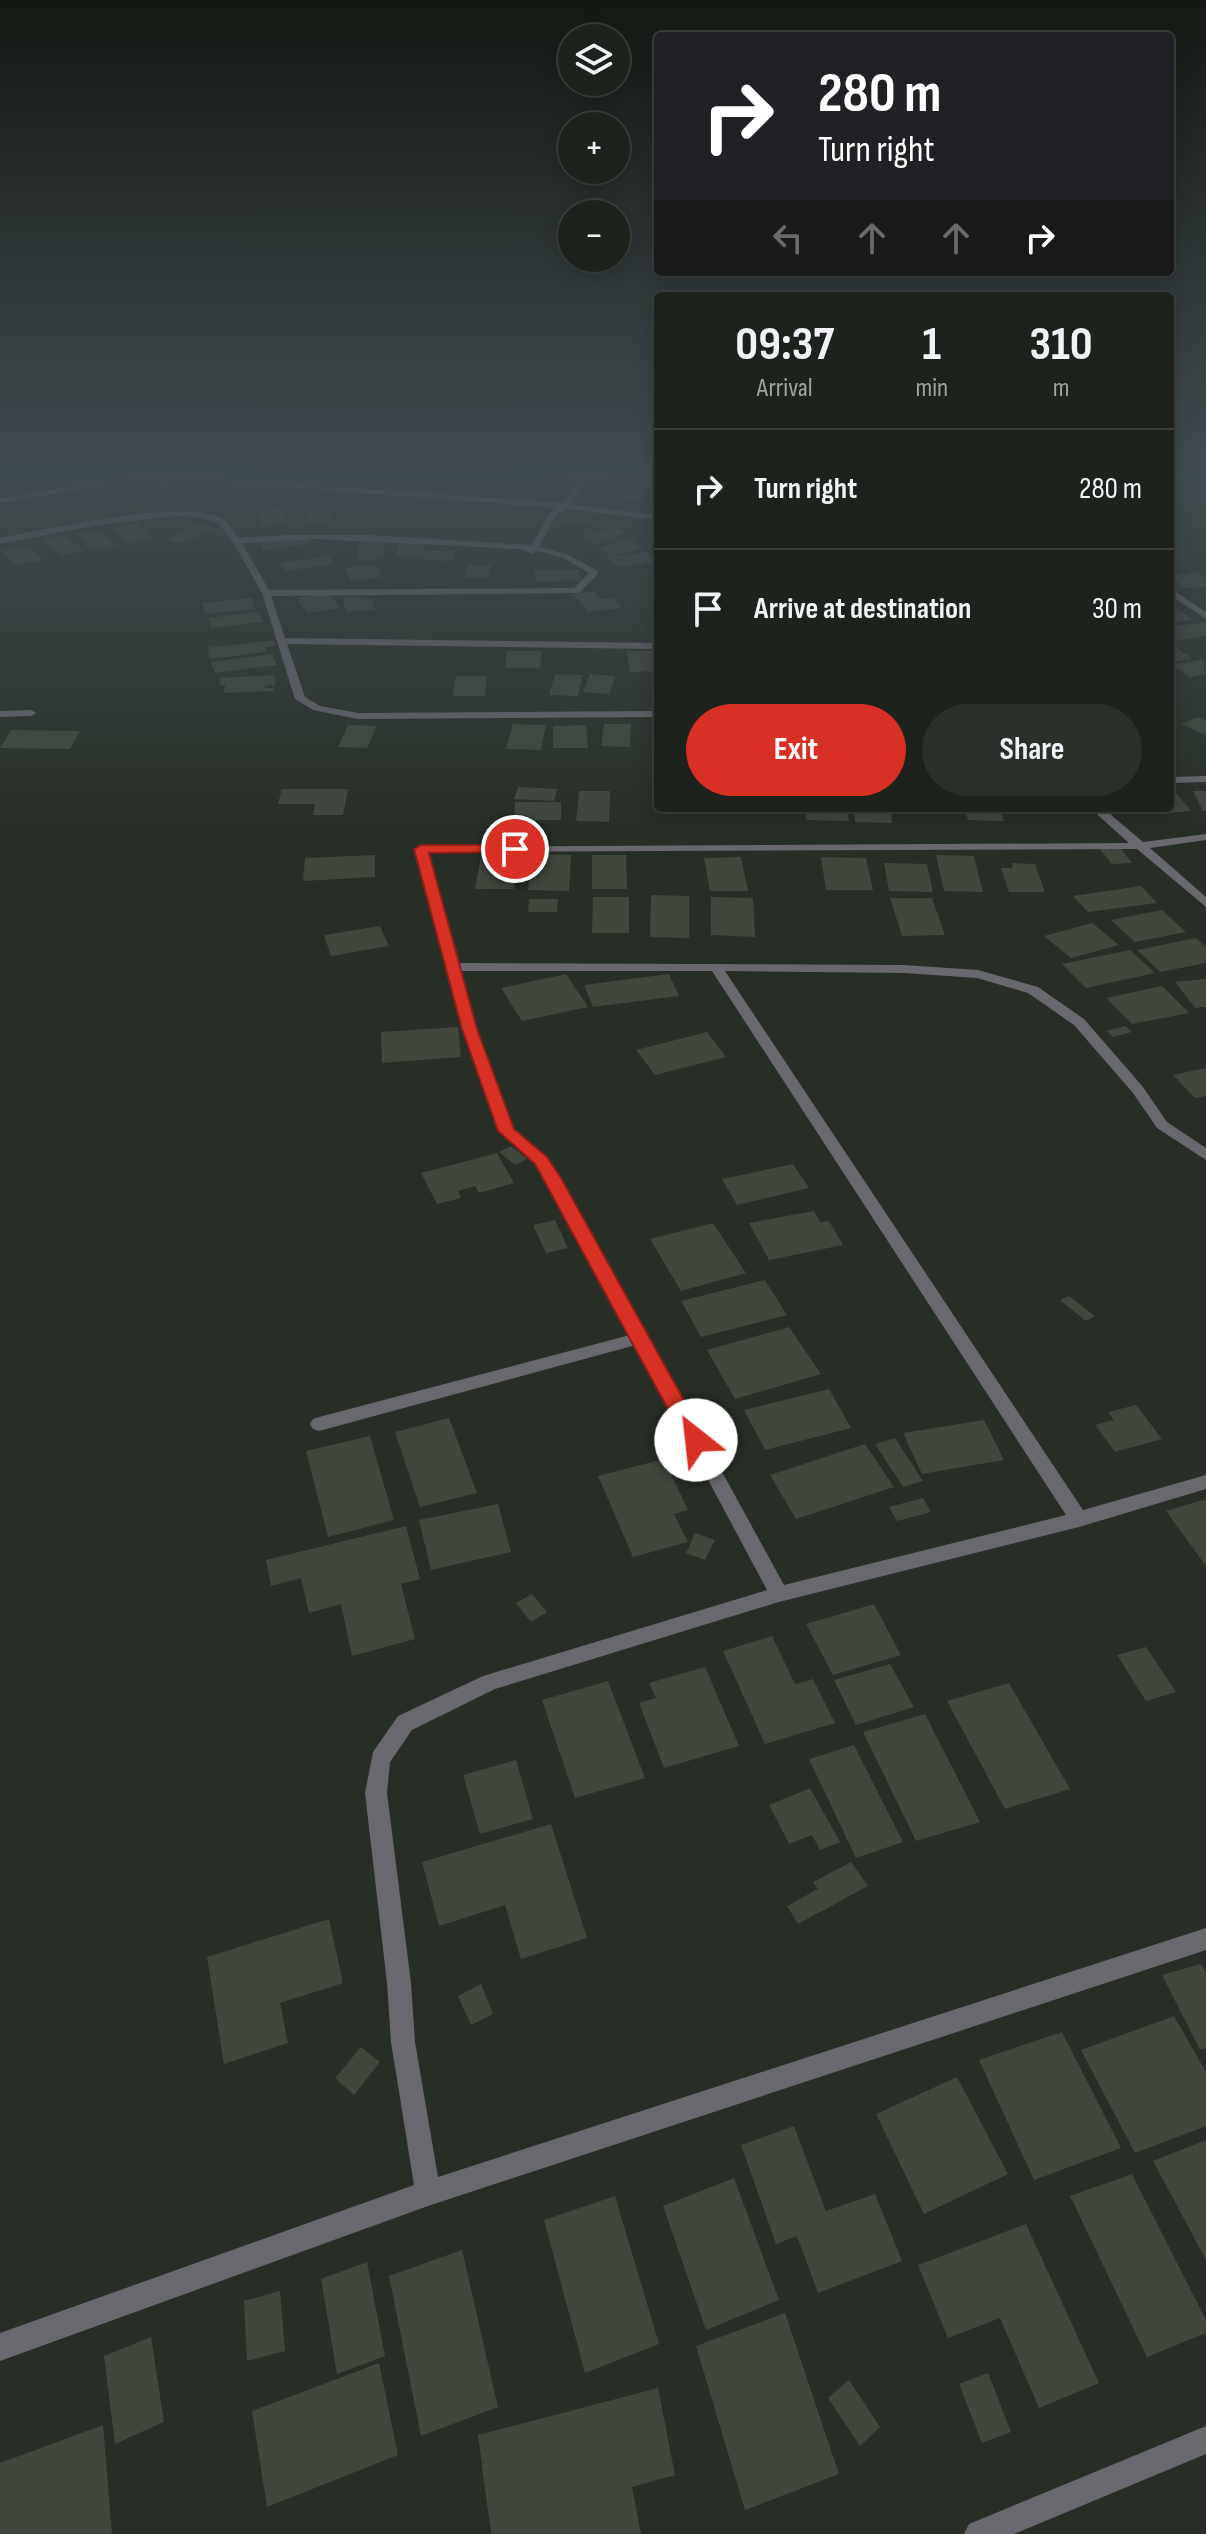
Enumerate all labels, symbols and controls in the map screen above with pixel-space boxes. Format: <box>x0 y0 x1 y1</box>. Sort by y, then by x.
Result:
map controls <box>558 24 630 272</box>
button: layers <box>558 24 630 96</box>
text: 280 m <box>818 61 941 128</box>
icon: right <box>686 64 790 168</box>
button: + <box>558 112 630 184</box>
text: Turn right <box>818 129 935 172</box>
button: − <box>558 200 630 272</box>
icon: left <box>766 216 810 260</box>
icon: ahead <box>850 216 894 260</box>
icon: ahead <box>934 216 978 260</box>
icon: right <box>1018 216 1062 260</box>
text: 09:37 <box>735 316 834 373</box>
text: 1 <box>922 316 941 373</box>
text: 310 <box>1029 316 1093 373</box>
text: Arrival <box>757 373 813 404</box>
text: min <box>915 373 948 404</box>
text: m <box>1053 373 1069 404</box>
icon: right <box>686 467 730 511</box>
text: Turn right <box>754 471 857 507</box>
text: 280 m <box>1079 471 1142 507</box>
icon: arrive <box>686 587 730 631</box>
text: Arrive at destination <box>754 591 971 627</box>
text: 30 m <box>1092 591 1142 627</box>
button: Exit <box>686 704 906 796</box>
button: Share <box>922 704 1142 796</box>
pin <box>481 815 549 883</box>
icon: arrive <box>493 827 537 871</box>
position arrow <box>654 1398 738 1482</box>

